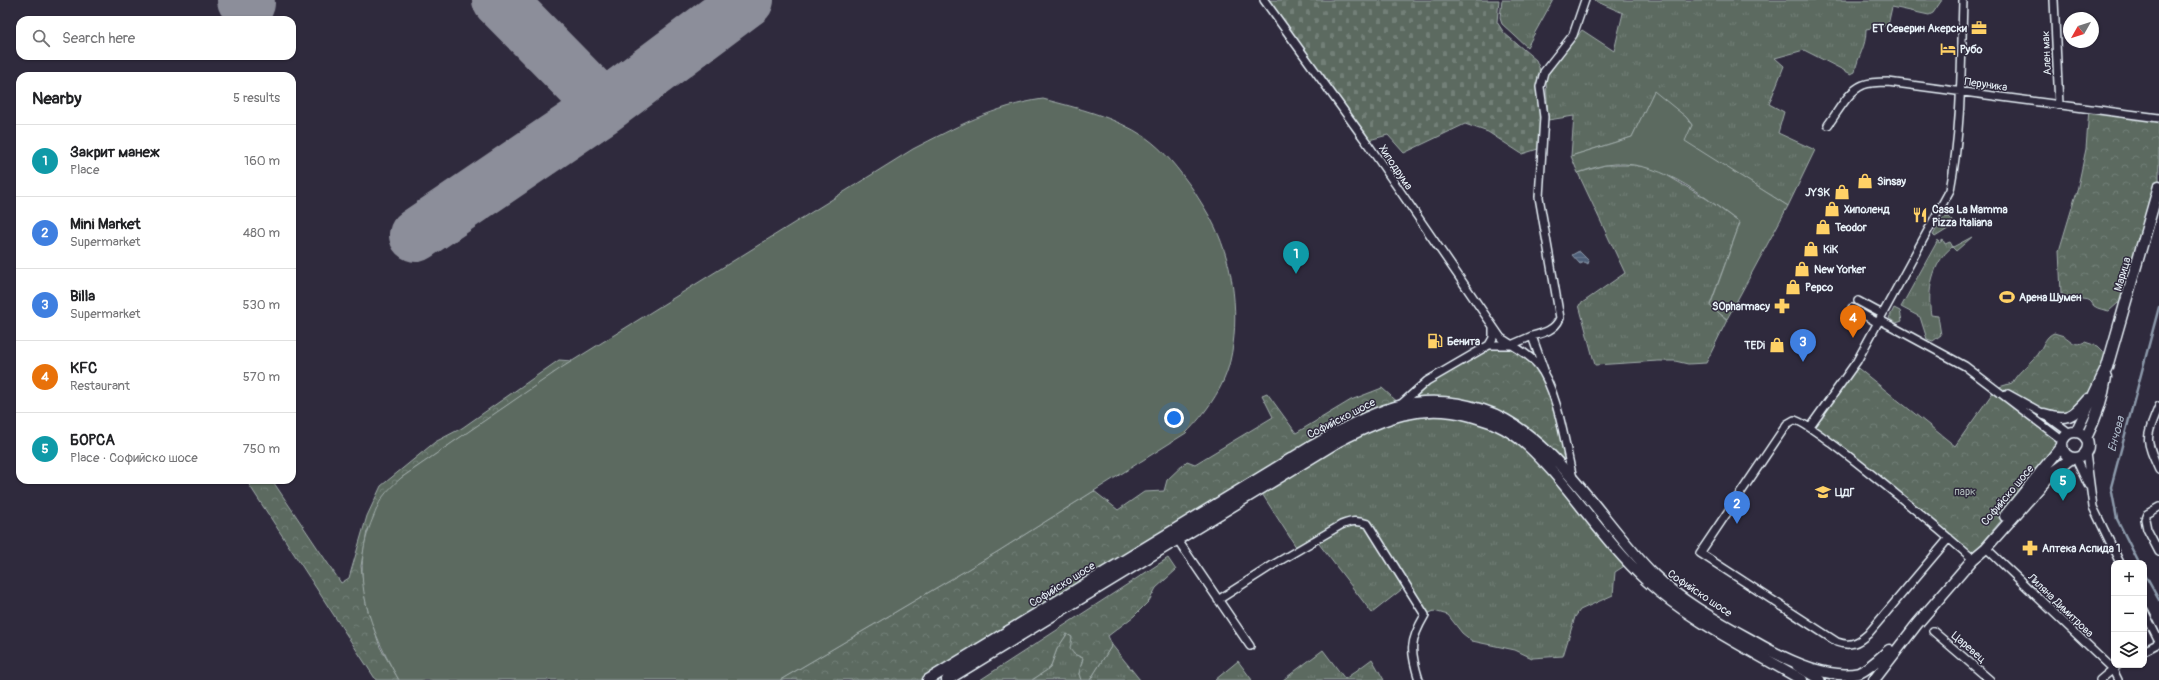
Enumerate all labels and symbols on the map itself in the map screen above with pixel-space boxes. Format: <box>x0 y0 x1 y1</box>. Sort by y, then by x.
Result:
north arrow <box>2063 12 2099 48</box>
office icon: ЕТ Северин Акерски <box>1970 19 1988 37</box>
place label: ЕТ Северин Акерски <box>1872 22 1967 35</box>
street label: Ален мак <box>2039 30 2054 75</box>
hotel icon: Рубо <box>1939 40 1957 58</box>
place label: Рубо <box>1960 43 1982 56</box>
street label: Перуника <box>1964 75 2008 94</box>
street label: Хиподрума <box>1376 142 1415 192</box>
shop icon: Sinsay <box>1856 172 1874 190</box>
place label: Sinsay <box>1877 175 1906 188</box>
shop icon: JYSK <box>1833 183 1851 201</box>
place label: JYSK <box>1805 186 1830 199</box>
shop icon: Хиполенд <box>1823 200 1841 218</box>
place label: Хиполенд <box>1844 203 1890 216</box>
place label: Casa La Mamma Pizza Italiana <box>1932 203 2008 229</box>
restaurant icon: Casa La Mamma Pizza Italiana <box>1911 206 1929 224</box>
shop icon: Teodor <box>1814 218 1832 236</box>
place label: Teodor <box>1834 221 1868 234</box>
shop icon: KiK <box>1802 240 1820 258</box>
pin: 1 <box>1283 241 1309 274</box>
place label: KiK <box>1823 243 1839 256</box>
street label: Марица <box>2111 255 2134 293</box>
shop icon: New Yorker <box>1793 260 1811 278</box>
place label: New Yorker <box>1814 263 1867 276</box>
shop icon: Pepco <box>1784 278 1802 296</box>
place label: Pepco <box>1805 281 1833 294</box>
sports icon: Арена Шумен <box>1998 288 2016 306</box>
place label: Арена Шумен <box>2019 291 2082 304</box>
pharmacy icon: SOpharmacy <box>1773 297 1791 315</box>
place label: SOpharmacy <box>1712 300 1770 313</box>
pin: 4 <box>1840 305 1866 338</box>
pin: 3 <box>1790 329 1816 362</box>
fuel station icon: Бенита <box>1426 332 1444 350</box>
place label: Бенита <box>1447 335 1480 348</box>
shop icon: TEDi <box>1768 336 1786 354</box>
place label: TEDi <box>1743 339 1765 352</box>
street label: Софийско шосе <box>1305 395 1378 441</box>
your location <box>1164 408 1184 428</box>
water label: Енчова <box>2105 413 2129 454</box>
street label: Софийско шосе <box>1978 462 2037 528</box>
pin: 5 <box>2050 468 2076 501</box>
school or university icon: ЦДГ <box>1814 483 1832 501</box>
park label: парк <box>1954 485 1976 498</box>
place label: ЦДГ <box>1835 486 1855 499</box>
pin: 2 <box>1724 491 1750 524</box>
pharmacy icon: Аптека Аспида 1 <box>2021 539 2039 557</box>
place label: Аптека Аспида 1 <box>2042 542 2120 555</box>
street label: Софийско шосе <box>1027 559 1098 610</box>
street label: Софийско шосе <box>1665 567 1735 620</box>
street label: Лиляна Димитрова <box>2024 570 2096 640</box>
street label: Царевец <box>1949 629 1989 666</box>

